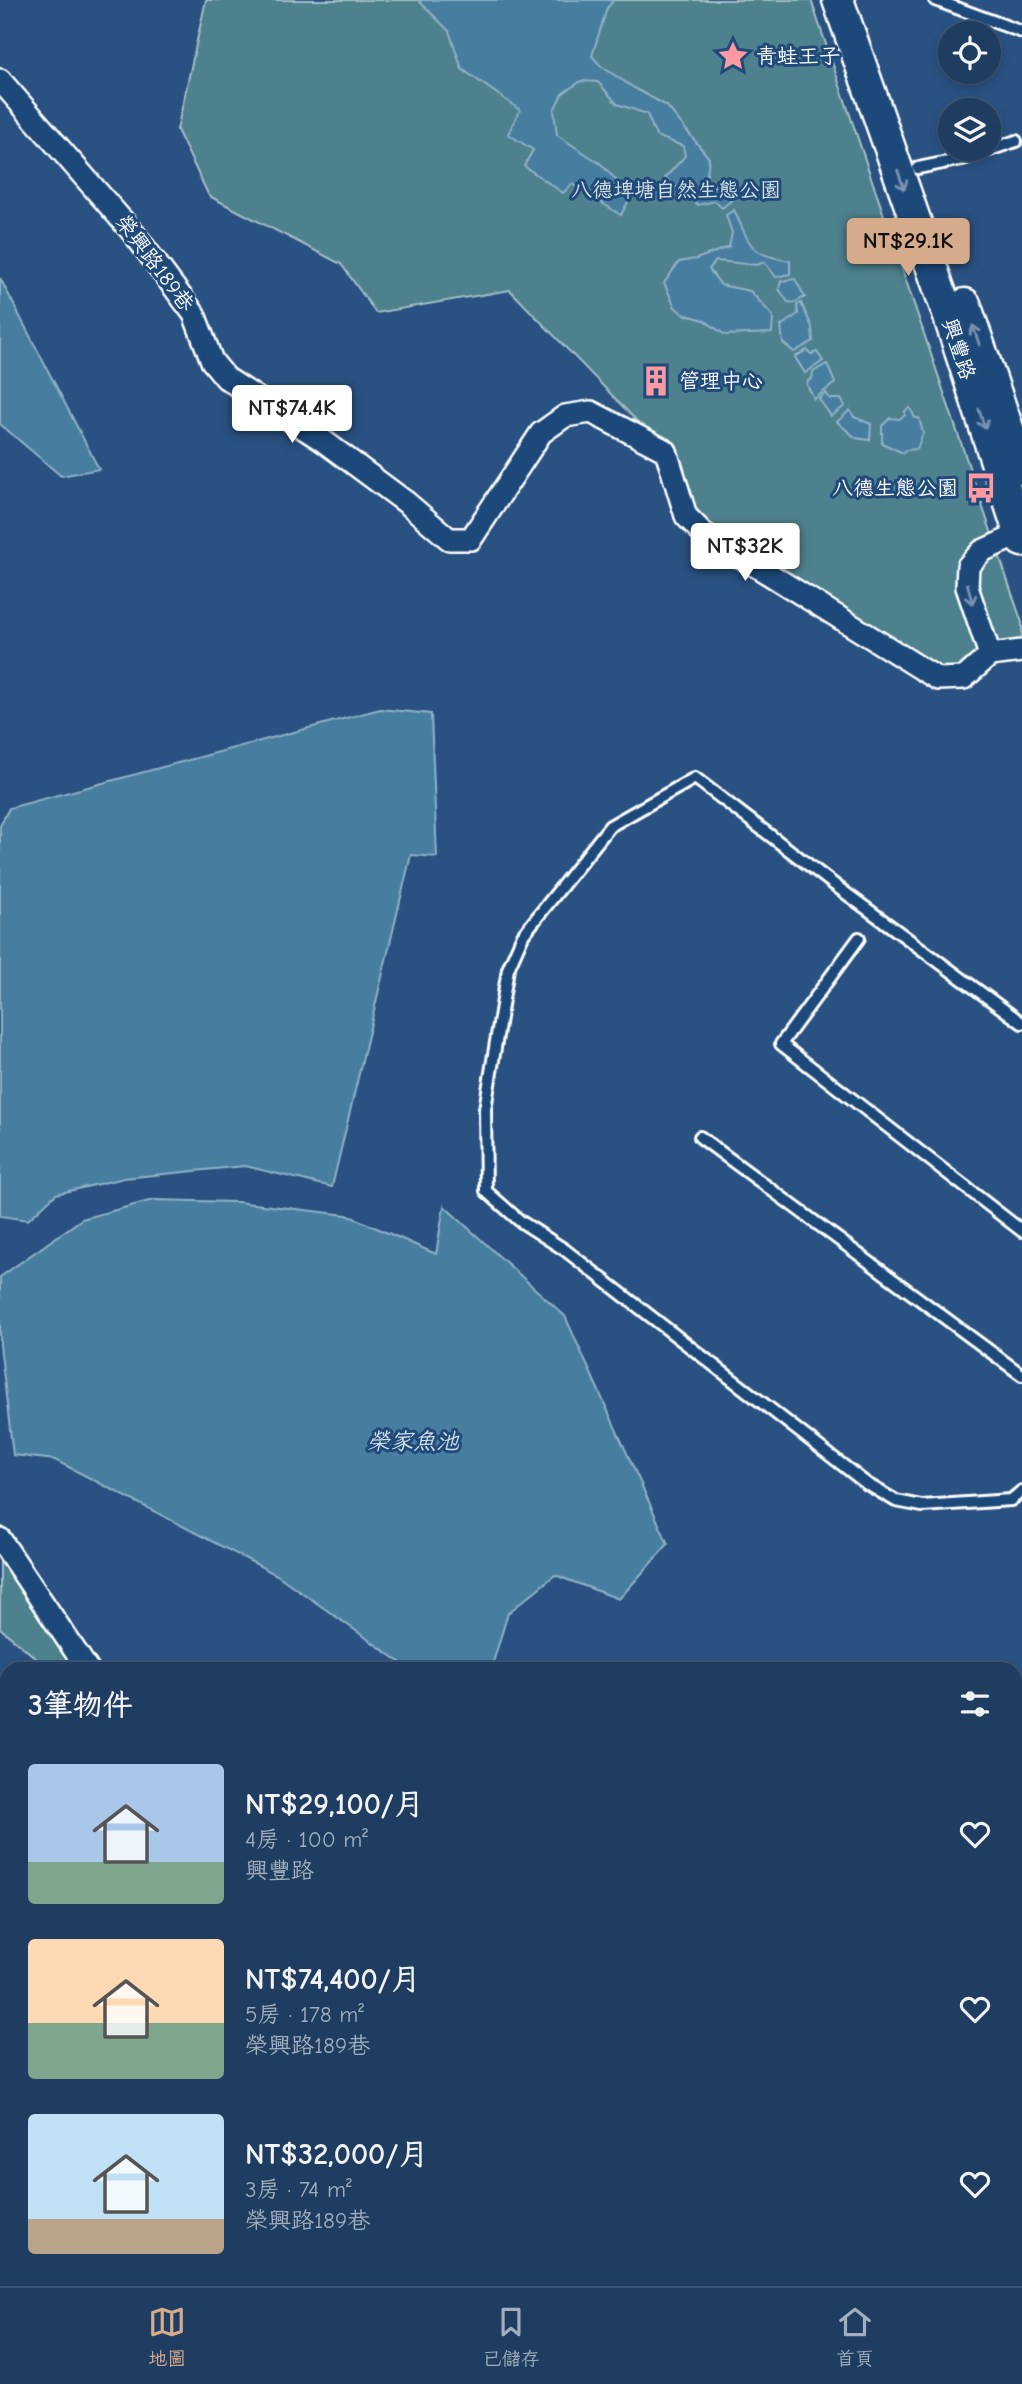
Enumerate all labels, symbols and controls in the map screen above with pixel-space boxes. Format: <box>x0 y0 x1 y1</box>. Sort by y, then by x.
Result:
map controls <box>938 21 1001 161</box>
button: locate <box>938 21 1001 84</box>
place icon: 青蛙王子 <box>716 39 750 73</box>
place label: 青蛙王子 <box>756 44 840 68</box>
button: layers <box>938 98 1001 161</box>
one-way arrow <box>896 169 908 191</box>
park label: 八德埤塘自然生態公園 <box>571 178 781 202</box>
street label: 榮興路189巷 <box>111 210 199 316</box>
pin: NT$29.1K <box>836 218 980 278</box>
text: NT$29.1K <box>863 227 953 254</box>
street label: 興豐路 <box>938 315 980 383</box>
one-way arrow <box>969 324 981 346</box>
building icon: 管理中心 <box>639 364 673 398</box>
place label: 管理中心 <box>679 369 763 393</box>
pin: NT$74.4K <box>220 386 364 445</box>
text: NT$74.4K <box>248 394 336 421</box>
one-way arrow <box>976 408 989 430</box>
bus stop icon: 八德生態公園 <box>964 471 998 505</box>
place label: 八德生態公園 <box>832 476 958 500</box>
pin: NT$32K <box>688 524 802 583</box>
text: NT$32K <box>707 532 783 559</box>
one-way arrow <box>964 582 977 604</box>
water label: 榮家魚池 <box>367 1428 460 1455</box>
icon: filters <box>956 1685 994 1723</box>
text: 3筆物件 <box>28 1688 133 1723</box>
text: NT$29,100/月 <box>245 1787 424 1822</box>
icon: home <box>84 1792 168 1876</box>
icon: heart <box>956 1815 994 1853</box>
text: 4房 · 100 m² <box>245 1826 368 1853</box>
text: 興豐路 <box>245 1857 314 1884</box>
text: NT$74,400/月 <box>245 1962 421 1997</box>
icon: home <box>84 1967 168 2051</box>
icon: heart <box>956 1990 994 2028</box>
text: 5房 · 178 m² <box>245 2001 364 2028</box>
text: 榮興路189巷 <box>245 2032 370 2059</box>
text: NT$32,000/月 <box>245 2137 428 2172</box>
icon: home <box>84 2142 168 2226</box>
icon: heart <box>956 2165 994 2203</box>
text: 3房 · 74 m² <box>245 2176 352 2203</box>
text: 榮興路189巷 <box>245 2207 370 2234</box>
tab: 地圖 <box>148 2303 186 2370</box>
tab: 已儲存 <box>482 2303 540 2370</box>
tab: 首頁 <box>836 2303 874 2370</box>

